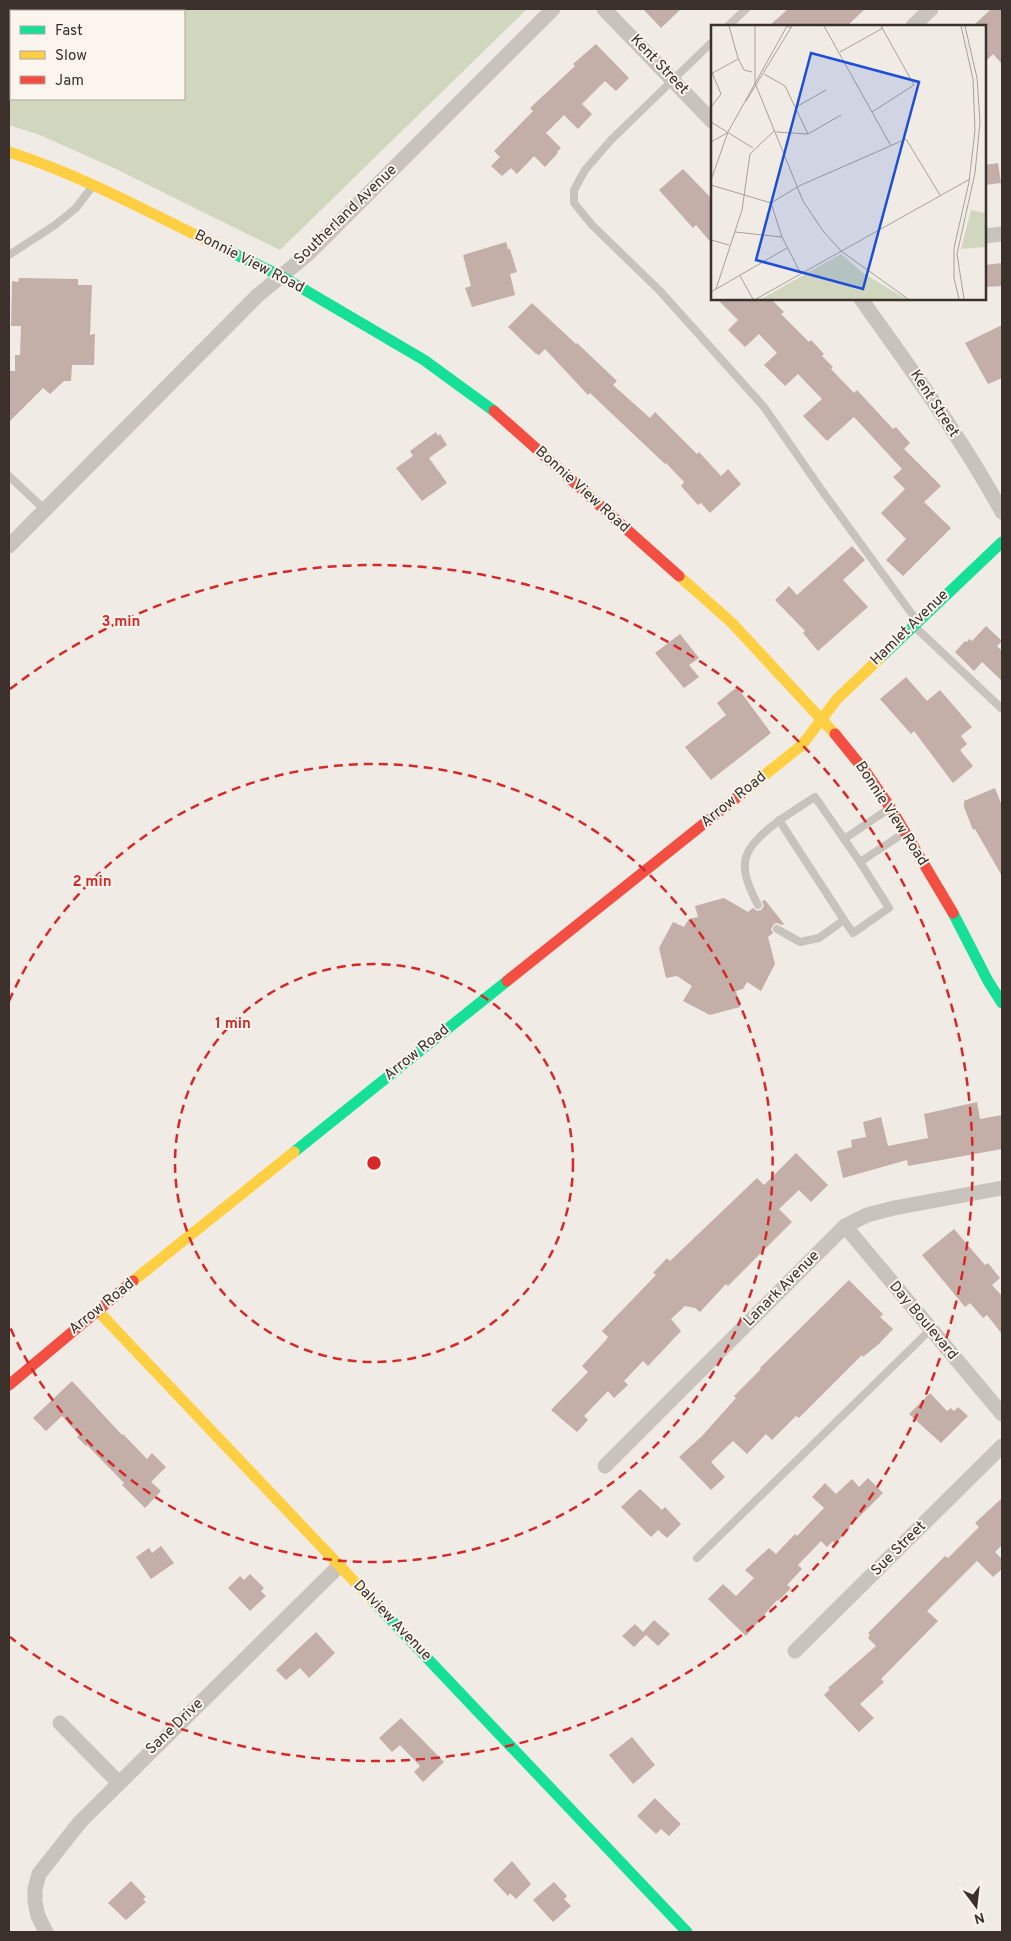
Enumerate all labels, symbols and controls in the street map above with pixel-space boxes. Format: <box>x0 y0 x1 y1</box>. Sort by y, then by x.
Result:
legend <box>10 10 185 100</box>
text: Fast <box>55 22 83 41</box>
inset map <box>711 25 986 300</box>
street label: Kent Street <box>626 31 692 99</box>
text: Slow <box>55 47 87 66</box>
text: Jam <box>55 72 84 91</box>
street label: Southerland Avenue <box>291 161 401 269</box>
street label: Bonnie View Road <box>191 226 307 298</box>
street label: Kent Street <box>905 367 963 441</box>
street label: Bonnie View Road <box>531 443 633 537</box>
street label: Hamlet Avenue <box>867 586 953 670</box>
text: 3 min <box>101 613 141 632</box>
street label: Bonnie View Road <box>850 758 932 870</box>
street label: Arrow Road <box>697 768 771 832</box>
text: 2 min <box>72 873 112 892</box>
text: 1 min <box>215 1015 251 1034</box>
street label: Arrow Road <box>380 1021 454 1085</box>
centre of rings <box>365 1154 383 1172</box>
street label: Lanark Avenue <box>740 1247 824 1331</box>
street label: Arrow Road <box>65 1275 139 1339</box>
street label: Day Boulevard <box>885 1278 961 1364</box>
street label: Sue Street <box>867 1517 931 1581</box>
street label: Dalview Avenue <box>349 1577 435 1665</box>
street label: Sane Drive <box>142 1695 208 1759</box>
north arrow <box>951 1881 1001 1931</box>
text: N <box>972 1908 986 1927</box>

